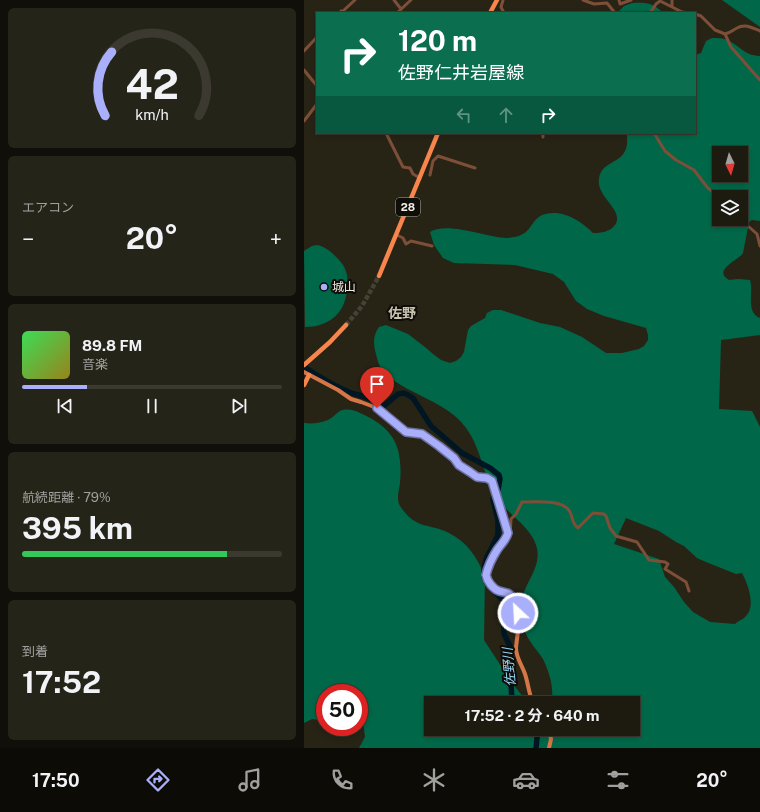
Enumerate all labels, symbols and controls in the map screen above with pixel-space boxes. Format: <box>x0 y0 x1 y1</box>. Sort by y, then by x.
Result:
text: 120 m <box>398 24 477 57</box>
icon: right <box>332 28 384 80</box>
text: 42 <box>125 59 179 108</box>
text: 佐野仁井岩屋線 <box>398 62 524 83</box>
icon: left <box>453 104 475 126</box>
icon: ahead <box>495 104 517 126</box>
icon: right <box>537 104 559 126</box>
text: km/h <box>135 106 169 123</box>
north arrow <box>712 146 748 182</box>
map controls <box>712 146 748 226</box>
button: layers <box>712 190 748 226</box>
road number: 28 <box>396 198 420 216</box>
text: エアコン <box>22 200 74 215</box>
text: 20° <box>126 220 178 256</box>
text: − <box>22 226 34 252</box>
text: + <box>270 226 282 252</box>
place label: 城山 <box>332 280 356 294</box>
marker: 城山 <box>319 282 329 292</box>
district label: 佐野 <box>388 305 416 321</box>
text: 89.8 FM <box>82 337 142 354</box>
text: 音楽 <box>82 357 108 372</box>
pin <box>360 367 394 408</box>
icon: arrive <box>366 373 388 395</box>
icon: previous <box>54 395 76 417</box>
icon: pause <box>141 395 163 417</box>
icon: next <box>228 395 250 417</box>
text: 航続距離 · 79% <box>22 490 111 505</box>
text: 395 km <box>22 510 133 546</box>
position arrow <box>497 592 539 634</box>
text: 到着 <box>22 644 48 659</box>
water label: 佐野川 <box>500 645 518 687</box>
text: 17:52 <box>22 664 101 700</box>
speed limit sign: 50 <box>316 684 368 736</box>
text: 17:52 · 2 分 · 640 m <box>465 707 599 724</box>
icon: directions <box>144 766 172 794</box>
icon: music <box>236 766 264 794</box>
icon: phone <box>328 766 356 794</box>
icon: climate <box>420 766 448 794</box>
icon: car <box>512 766 540 794</box>
icon: filters <box>604 766 632 794</box>
text: 17:50 <box>32 770 80 791</box>
text: 20° <box>696 770 728 791</box>

